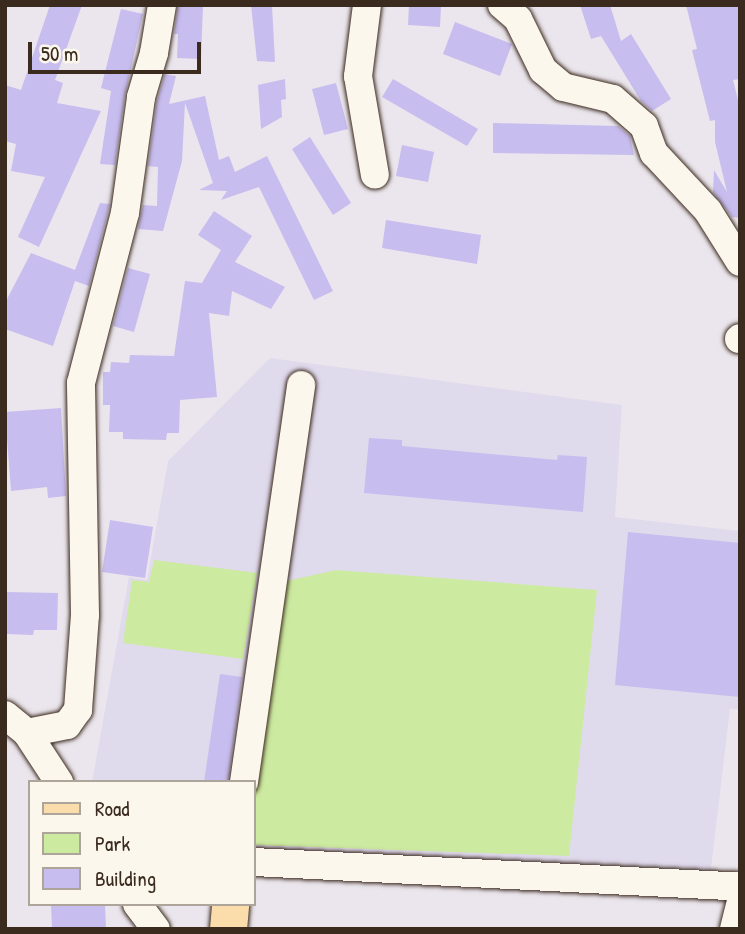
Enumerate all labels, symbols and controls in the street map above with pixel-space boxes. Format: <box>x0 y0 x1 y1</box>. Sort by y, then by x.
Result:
scale bar <box>32 28 205 72</box>
text: 50 m <box>41 39 78 68</box>
legend <box>28 780 256 906</box>
text: Road <box>95 794 129 823</box>
text: Park <box>95 829 130 858</box>
text: Building <box>95 864 156 893</box>

